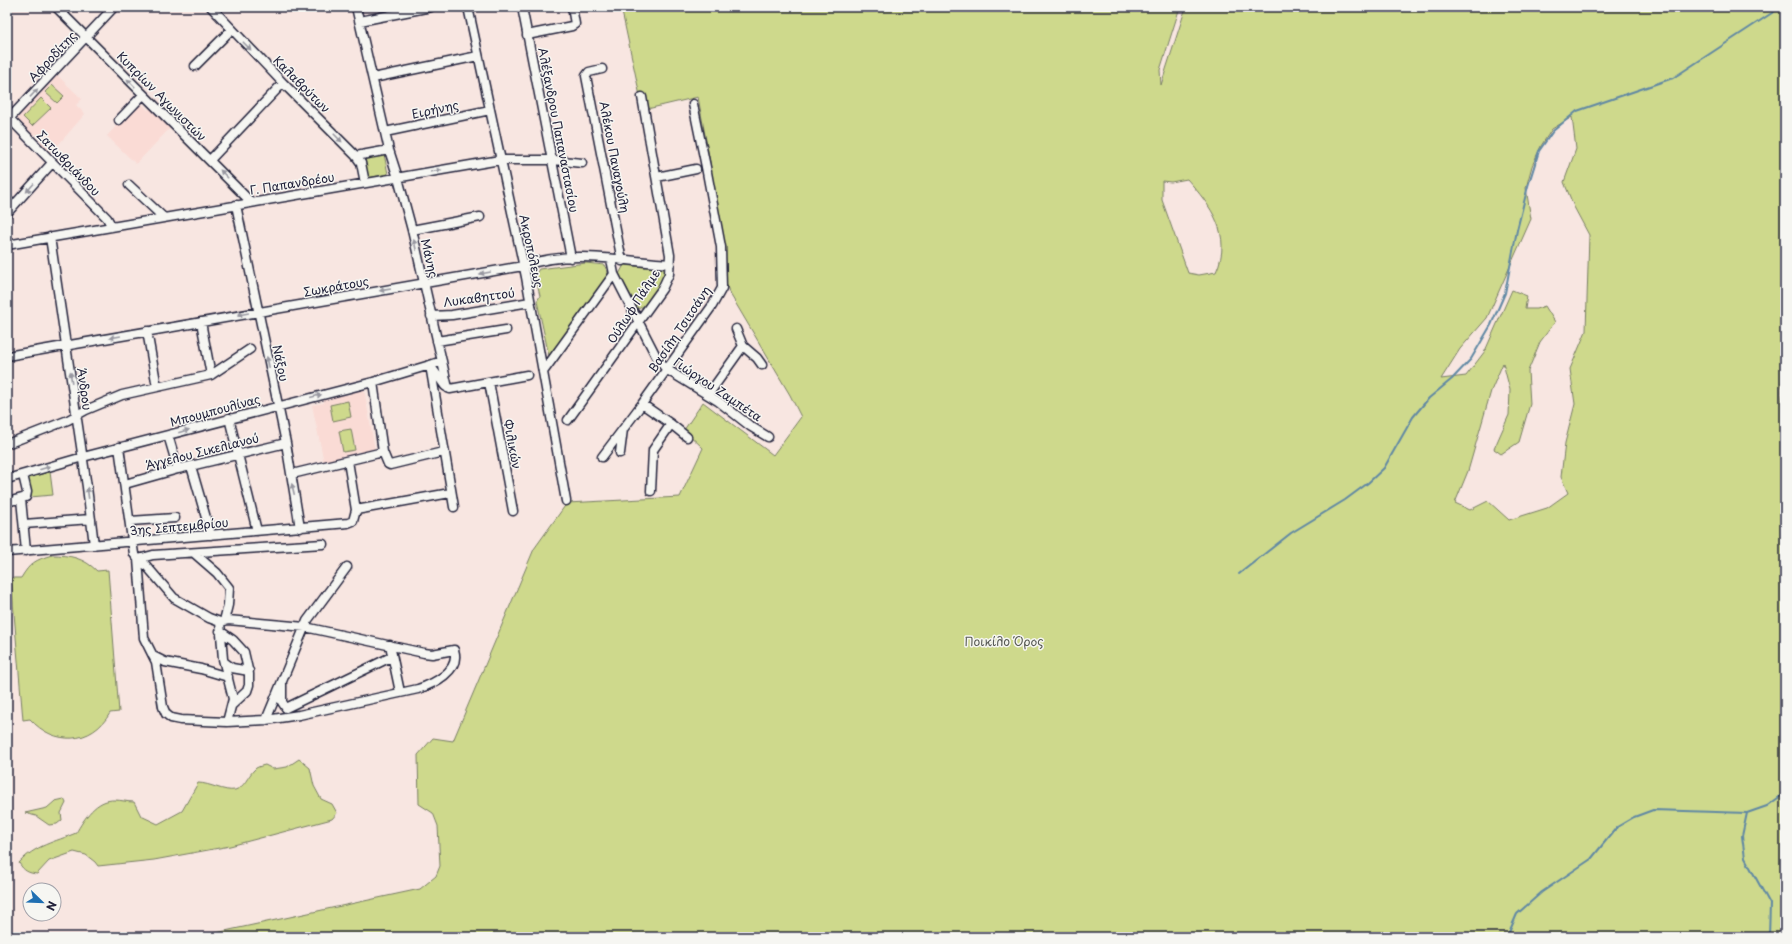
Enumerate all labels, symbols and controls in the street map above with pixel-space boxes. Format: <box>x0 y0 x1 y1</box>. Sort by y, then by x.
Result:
street label: Αφροδίτης <box>24 27 80 85</box>
one-way arrow <box>242 41 252 51</box>
street label: Αλέξανδρου Παπαναστασίου <box>534 46 584 214</box>
street label: Κυπρίων Αγωνιστών <box>113 47 211 145</box>
street label: Καλαβρύτων <box>269 51 335 117</box>
one-way arrow <box>126 78 136 88</box>
one-way arrow <box>29 88 38 97</box>
street label: Ειρήνης <box>410 95 460 123</box>
street label: Αλέκου Παναγούλη <box>595 100 635 214</box>
street label: Σατωβριάνδου <box>33 126 105 200</box>
one-way arrow <box>333 133 343 143</box>
street label: Γ. Παπανδρέου <box>248 167 336 199</box>
one-way arrow <box>430 168 443 174</box>
one-way arrow <box>219 169 229 179</box>
one-way arrow <box>25 183 34 193</box>
street label: Ακροπόλεως <box>515 213 549 289</box>
street label: Μάνης <box>417 237 443 279</box>
one-way arrow <box>412 239 418 252</box>
street label: Ούλωφ Πάλμε <box>602 265 664 347</box>
one-way arrow <box>479 270 491 276</box>
street label: Σωκράτους <box>302 271 370 301</box>
street label: Βασίλη Τσιτσάνη <box>643 282 715 376</box>
street label: Λυκαβηττού <box>442 283 516 311</box>
one-way arrow <box>379 287 391 293</box>
one-way arrow <box>237 311 249 317</box>
one-way arrow <box>109 334 121 340</box>
street label: Νάξου <box>268 343 294 383</box>
street label: Γιώργου Ζαμπέτα <box>670 353 766 425</box>
one-way arrow <box>265 356 271 368</box>
street label: Άνδρου <box>73 367 97 411</box>
one-way arrow <box>68 371 74 383</box>
street label: Μπουμπουλίνας <box>168 389 262 431</box>
one-way arrow <box>309 393 322 399</box>
street label: Φιλικών <box>499 418 527 470</box>
street label: Άγγελου Σικελιανού <box>143 428 261 474</box>
one-way arrow <box>178 428 190 434</box>
one-way arrow <box>39 465 51 471</box>
one-way arrow <box>290 483 296 496</box>
one-way arrow <box>85 487 91 499</box>
street label: 3ης Σεπτεμβρίου <box>129 513 229 539</box>
park label: Ποικίλο Όρος <box>965 632 1044 650</box>
north arrow <box>22 882 62 922</box>
text: N <box>42 899 61 914</box>

